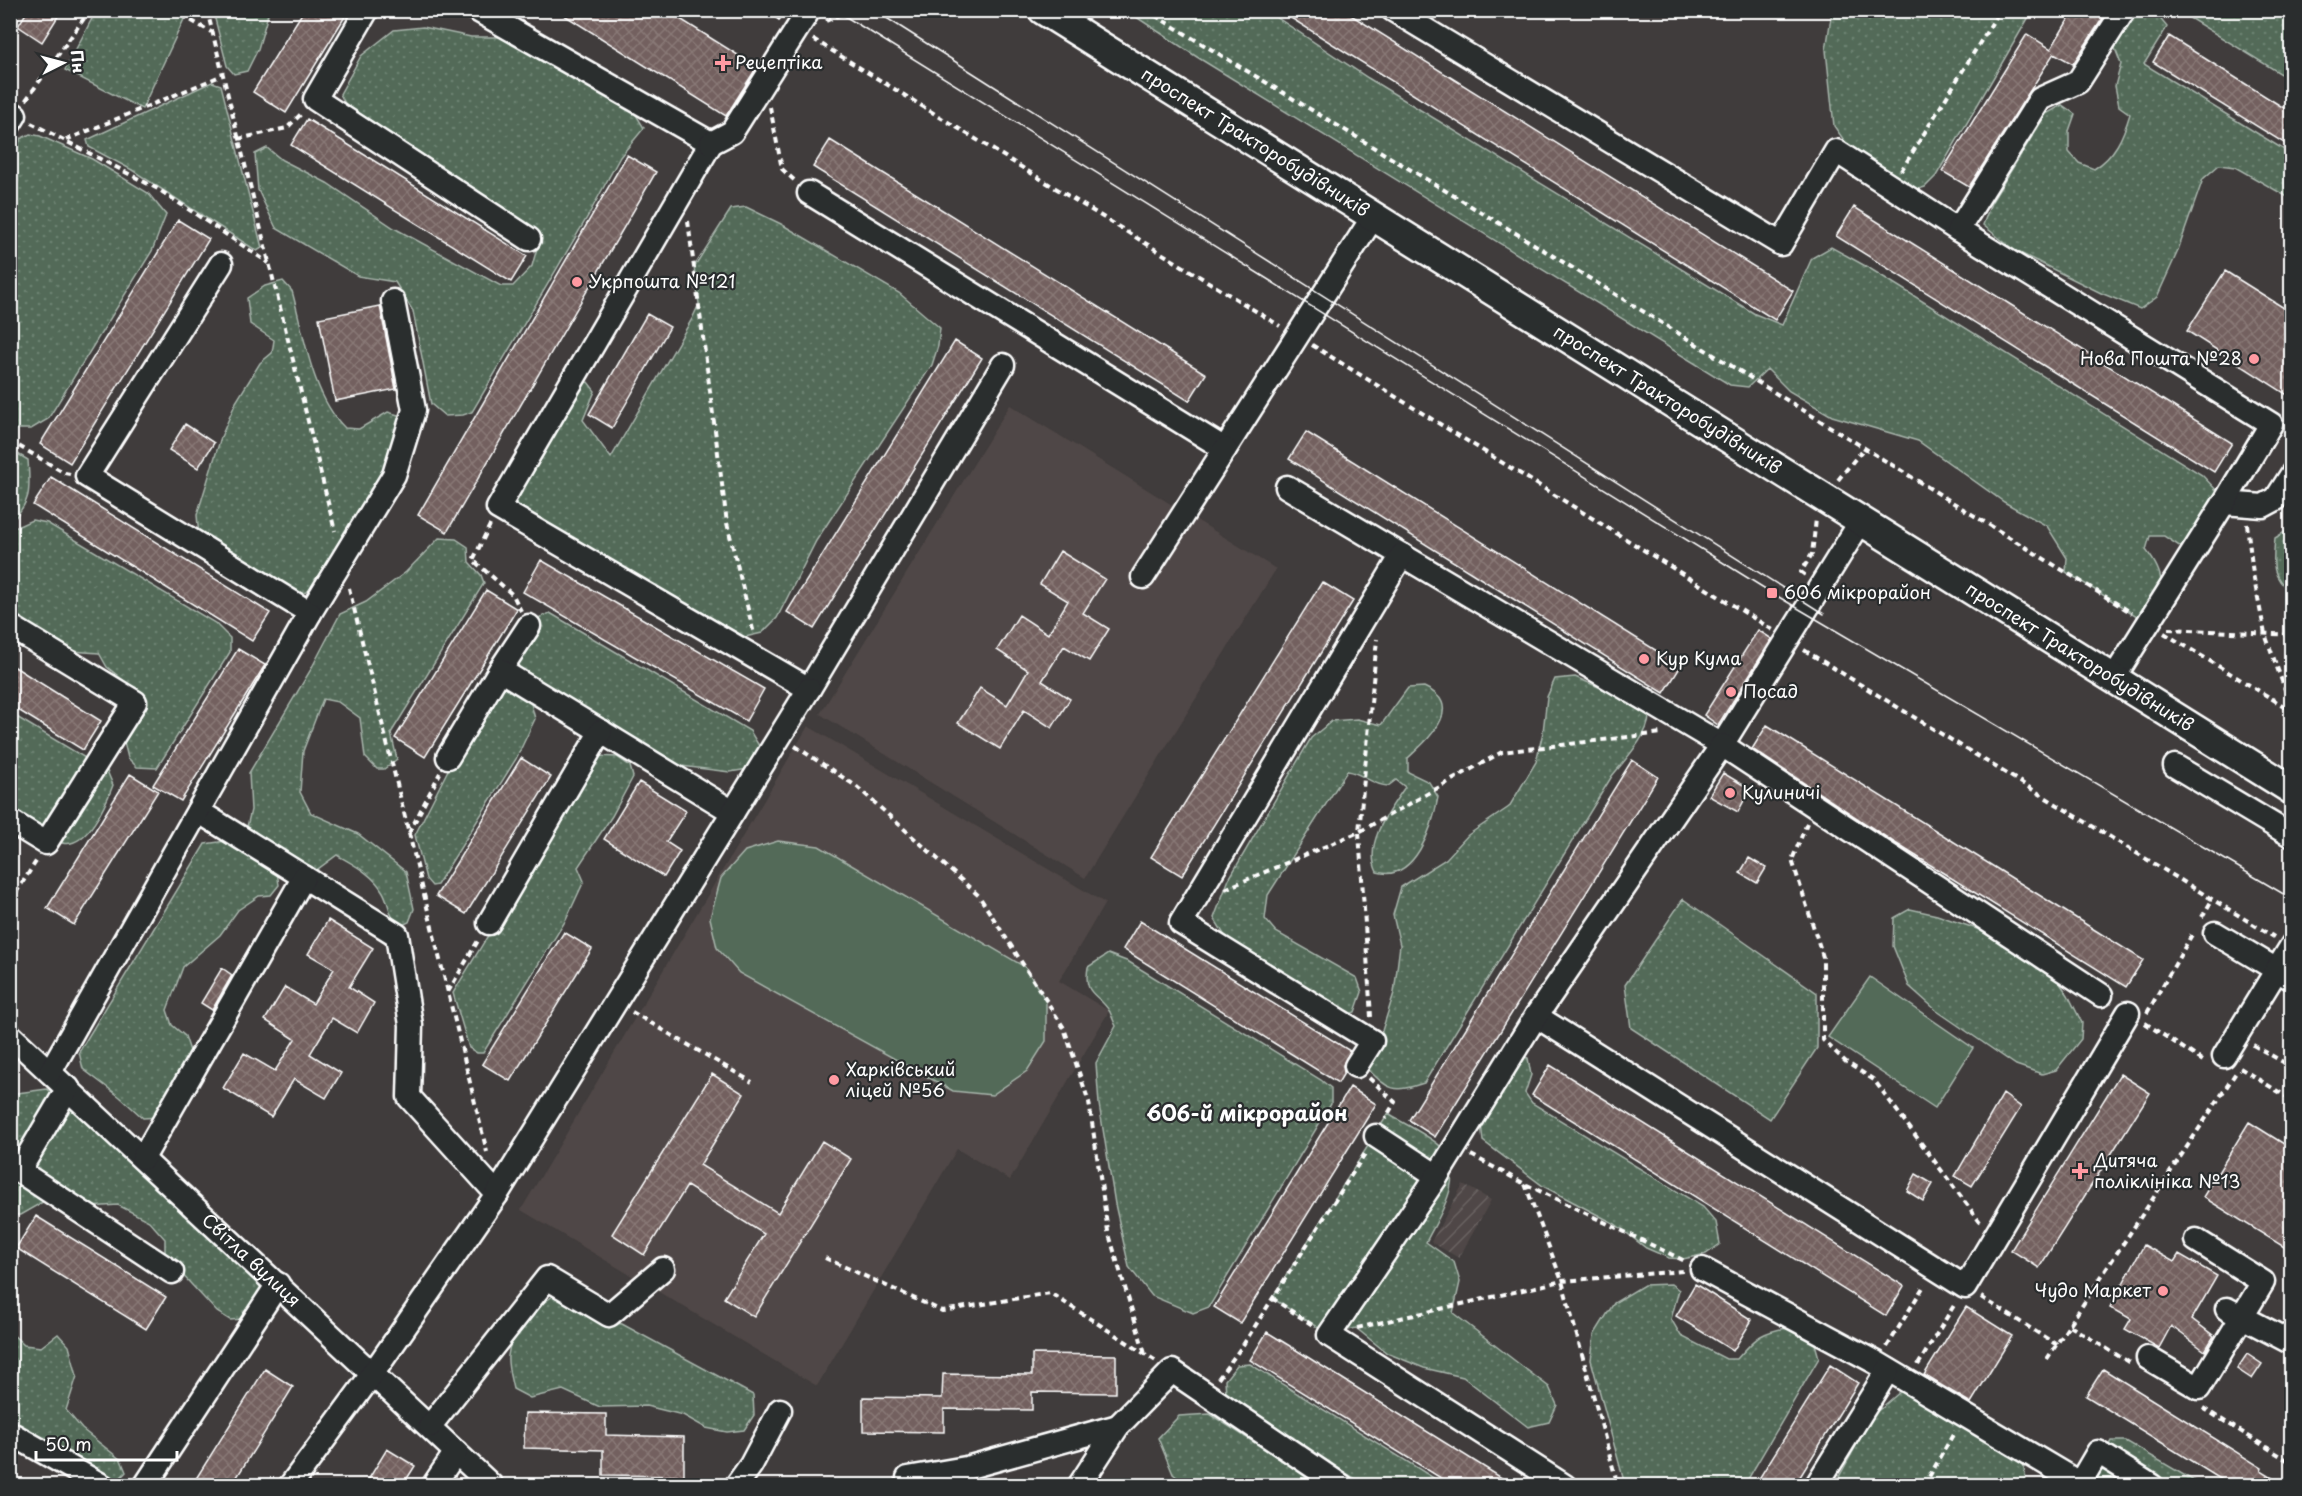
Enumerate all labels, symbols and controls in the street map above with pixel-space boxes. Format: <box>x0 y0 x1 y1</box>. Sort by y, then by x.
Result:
north arrow <box>33 33 93 93</box>
place label: Рецептіка <box>735 48 823 75</box>
text: Пн <box>66 49 92 74</box>
marker: Рецептіка <box>716 56 730 70</box>
street label: проспект Тракторобудівників <box>1137 60 1375 223</box>
place label: Укрпошта №121 <box>589 267 735 294</box>
marker: Укрпошта №121 <box>570 275 584 289</box>
street label: проспект Тракторобудівників <box>1549 317 1787 480</box>
place label: Нова Пошта №28 <box>2080 344 2242 371</box>
marker: Нова Пошта №28 <box>2247 352 2261 366</box>
street label: проспект Тракторобудівників <box>1961 575 2199 737</box>
place label: 606 мікрорайон <box>1784 578 1931 605</box>
marker: 606 мікрорайон <box>1765 586 1779 600</box>
place label: Кур Кума <box>1656 644 1741 671</box>
marker: Кур Кума <box>1637 652 1651 666</box>
place label: Посад <box>1743 677 1798 704</box>
marker: Посад <box>1724 685 1738 699</box>
place label: Кулиничі <box>1742 778 1820 805</box>
marker: Кулиничі <box>1723 786 1737 800</box>
place label: Харківський ліцей №56 <box>845 1055 955 1103</box>
marker: Харківський ліцей №56 <box>827 1073 841 1087</box>
district label: 606-й мікрорайон <box>1146 1096 1348 1128</box>
place label: Дитяча поліклініка №13 <box>2093 1146 2240 1194</box>
marker: Дитяча поліклініка №13 <box>2071 1162 2089 1180</box>
street label: Світла вулиця <box>196 1206 308 1313</box>
place label: Чудо Маркет <box>2034 1276 2151 1303</box>
marker: Чудо Маркет <box>2156 1284 2170 1298</box>
scale bar <box>36 1424 177 1462</box>
text: 50 m <box>45 1430 92 1457</box>

